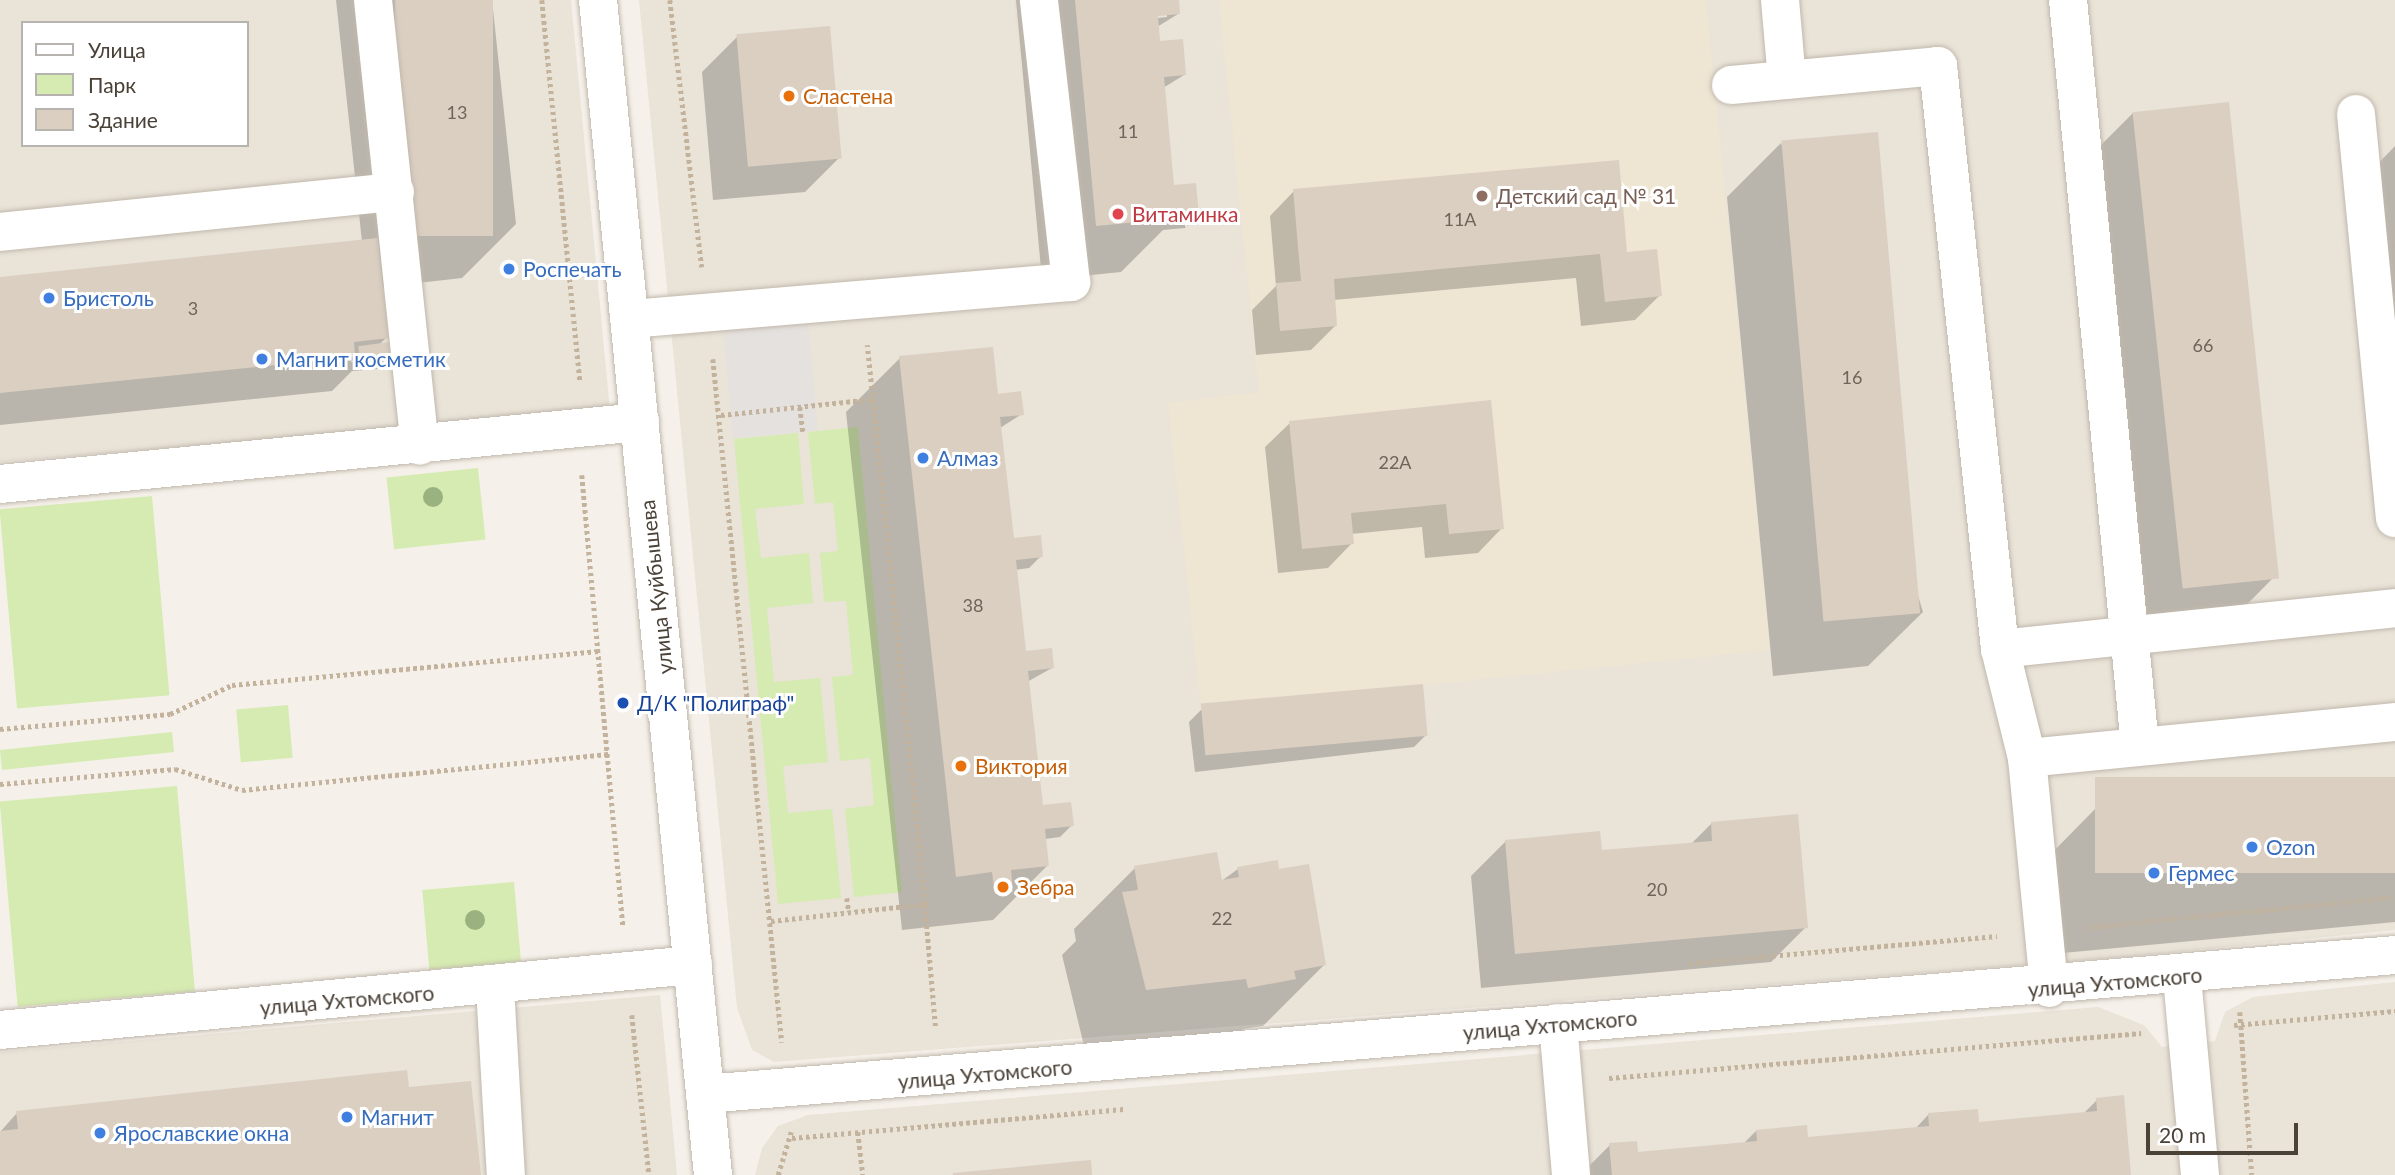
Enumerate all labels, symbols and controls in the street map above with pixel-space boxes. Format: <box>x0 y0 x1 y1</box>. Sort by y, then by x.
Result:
legend <box>21 21 248 147</box>
text: Улица <box>88 37 146 62</box>
text: Парк <box>88 72 136 97</box>
place label: Сластена <box>803 83 893 109</box>
marker: Сластена <box>781 88 797 104</box>
house number: 13 <box>447 101 467 123</box>
text: Здание <box>88 107 158 132</box>
house number: 11 <box>1118 120 1138 142</box>
place label: Детский сад № 31 <box>1496 183 1676 209</box>
marker: Детский сад № 31 <box>1474 188 1490 204</box>
place label: Витаминка <box>1132 201 1238 227</box>
marker: Витаминка <box>1110 206 1126 222</box>
house number: 11А <box>1443 208 1477 230</box>
place label: Роспечать <box>523 256 622 282</box>
marker: Роспечать <box>501 261 517 277</box>
place label: Бристоль <box>63 285 154 311</box>
marker: Бристоль <box>41 290 57 306</box>
house number: 3 <box>188 297 198 319</box>
house number: 66 <box>2193 334 2213 356</box>
place label: Магнит косметик <box>276 346 446 372</box>
marker: Магнит косметик <box>254 351 270 367</box>
house number: 16 <box>1842 366 1862 388</box>
place label: Алмаз <box>937 445 998 471</box>
marker: Алмаз <box>915 450 931 466</box>
house number: 22А <box>1378 451 1412 473</box>
street label: улица Куйбышева <box>634 499 678 675</box>
house number: 38 <box>963 594 983 616</box>
place label: Д/К "Полиграф" <box>637 690 794 716</box>
marker: Д/К "Полиграф" <box>615 695 631 711</box>
place label: Виктория <box>975 753 1068 779</box>
marker: Виктория <box>953 758 969 774</box>
place label: Ozon <box>2266 834 2315 860</box>
marker: Ozon <box>2244 839 2260 855</box>
place label: Гермес <box>2168 860 2234 886</box>
marker: Гермес <box>2146 865 2162 881</box>
place label: Зебра <box>1017 874 1075 900</box>
house number: 20 <box>1647 878 1667 900</box>
marker: Зебра <box>995 879 1011 895</box>
house number: 22 <box>1212 907 1232 929</box>
street label: улица Ухтомского <box>2027 962 2203 1002</box>
street label: улица Ухтомского <box>259 980 435 1020</box>
street label: улица Ухтомского <box>1462 1005 1638 1045</box>
street label: улица Ухтомского <box>897 1054 1073 1094</box>
place label: Магнит <box>361 1104 434 1130</box>
scale bar <box>2150 1108 2302 1152</box>
marker: Магнит <box>339 1109 355 1125</box>
place label: Ярославские окна <box>114 1120 289 1146</box>
text: 20 m <box>2159 1122 2206 1147</box>
marker: Ярославские окна <box>92 1125 108 1141</box>

